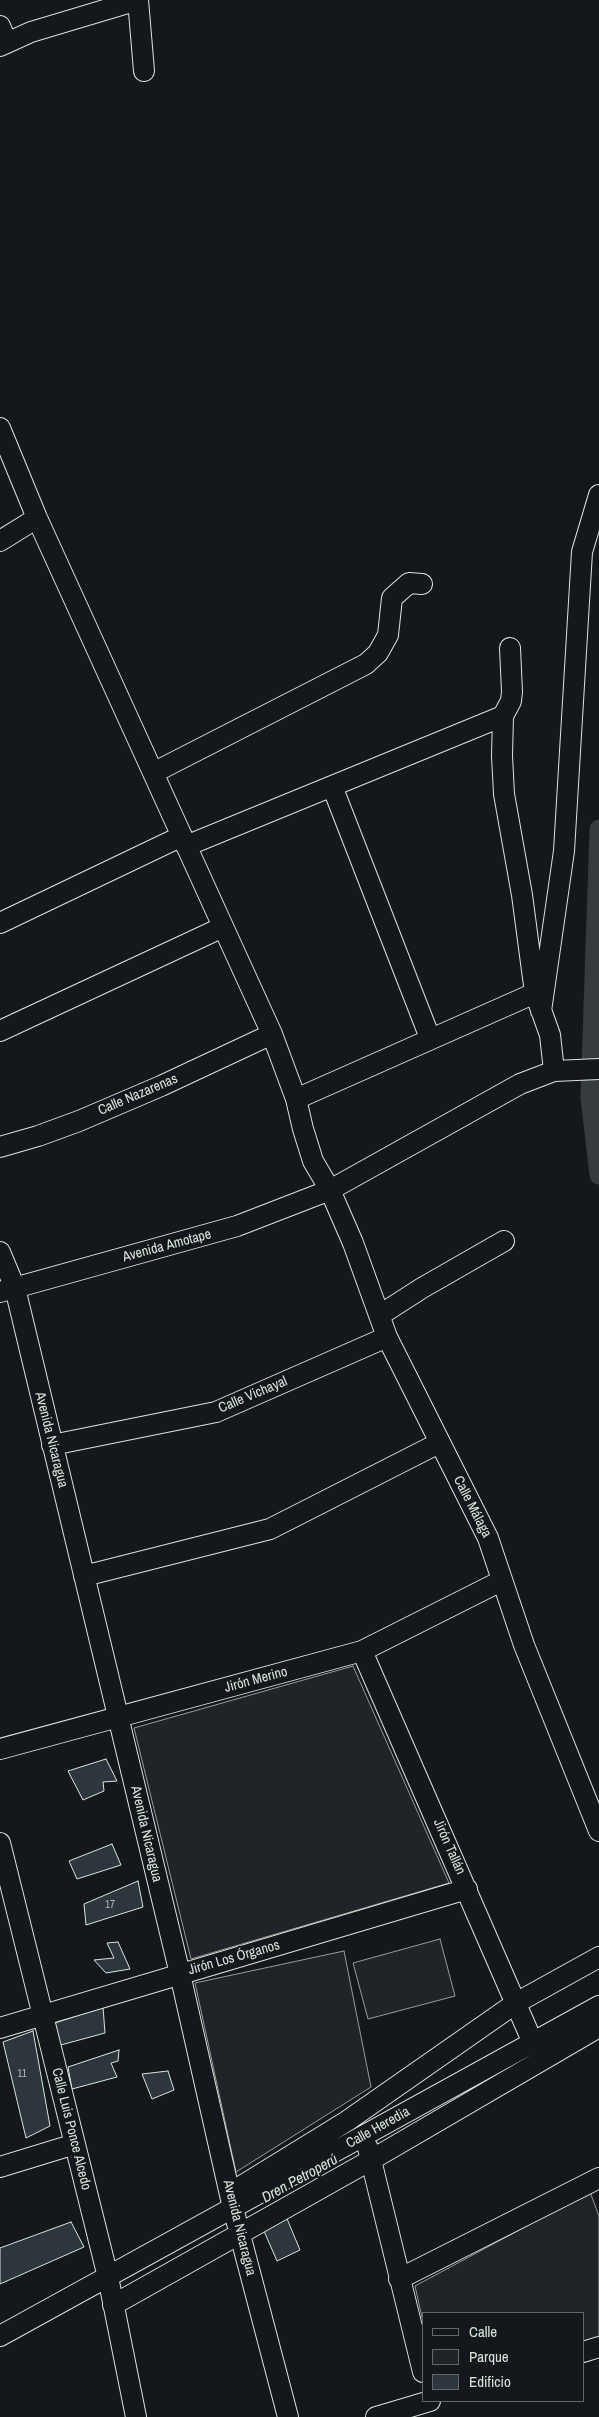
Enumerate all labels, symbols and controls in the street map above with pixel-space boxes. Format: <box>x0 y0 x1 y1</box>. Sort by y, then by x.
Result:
street label: Calle Nazarenas <box>96 1071 180 1119</box>
street label: Avenida Amotape <box>121 1226 213 1266</box>
street label: Calle Vichayal <box>216 1373 290 1417</box>
street label: Avenida Nicaragua <box>31 1390 71 1490</box>
street label: Calle Málaga <box>449 1473 495 1541</box>
street label: Jirón Merino <box>223 1664 289 1696</box>
street label: Avenida Nicaragua <box>127 1784 165 1884</box>
street label: Jirón Tallán <box>429 1817 469 1877</box>
house number: 17 <box>105 1898 115 1912</box>
street label: Jirón Los Órganos <box>186 1937 282 1979</box>
street label: Calle Luis Ponce Alcedo <box>48 2066 94 2192</box>
house number: 11 <box>17 2067 27 2081</box>
street label: Calle Heredia <box>343 2104 413 2152</box>
water label: Dren Petroperú <box>259 2151 341 2207</box>
street label: Avenida Nicaragua <box>219 2178 259 2278</box>
legend <box>422 2312 584 2402</box>
text: Calle <box>469 2321 497 2342</box>
text: Parque <box>469 2346 509 2367</box>
text: Edificio <box>469 2371 511 2392</box>

